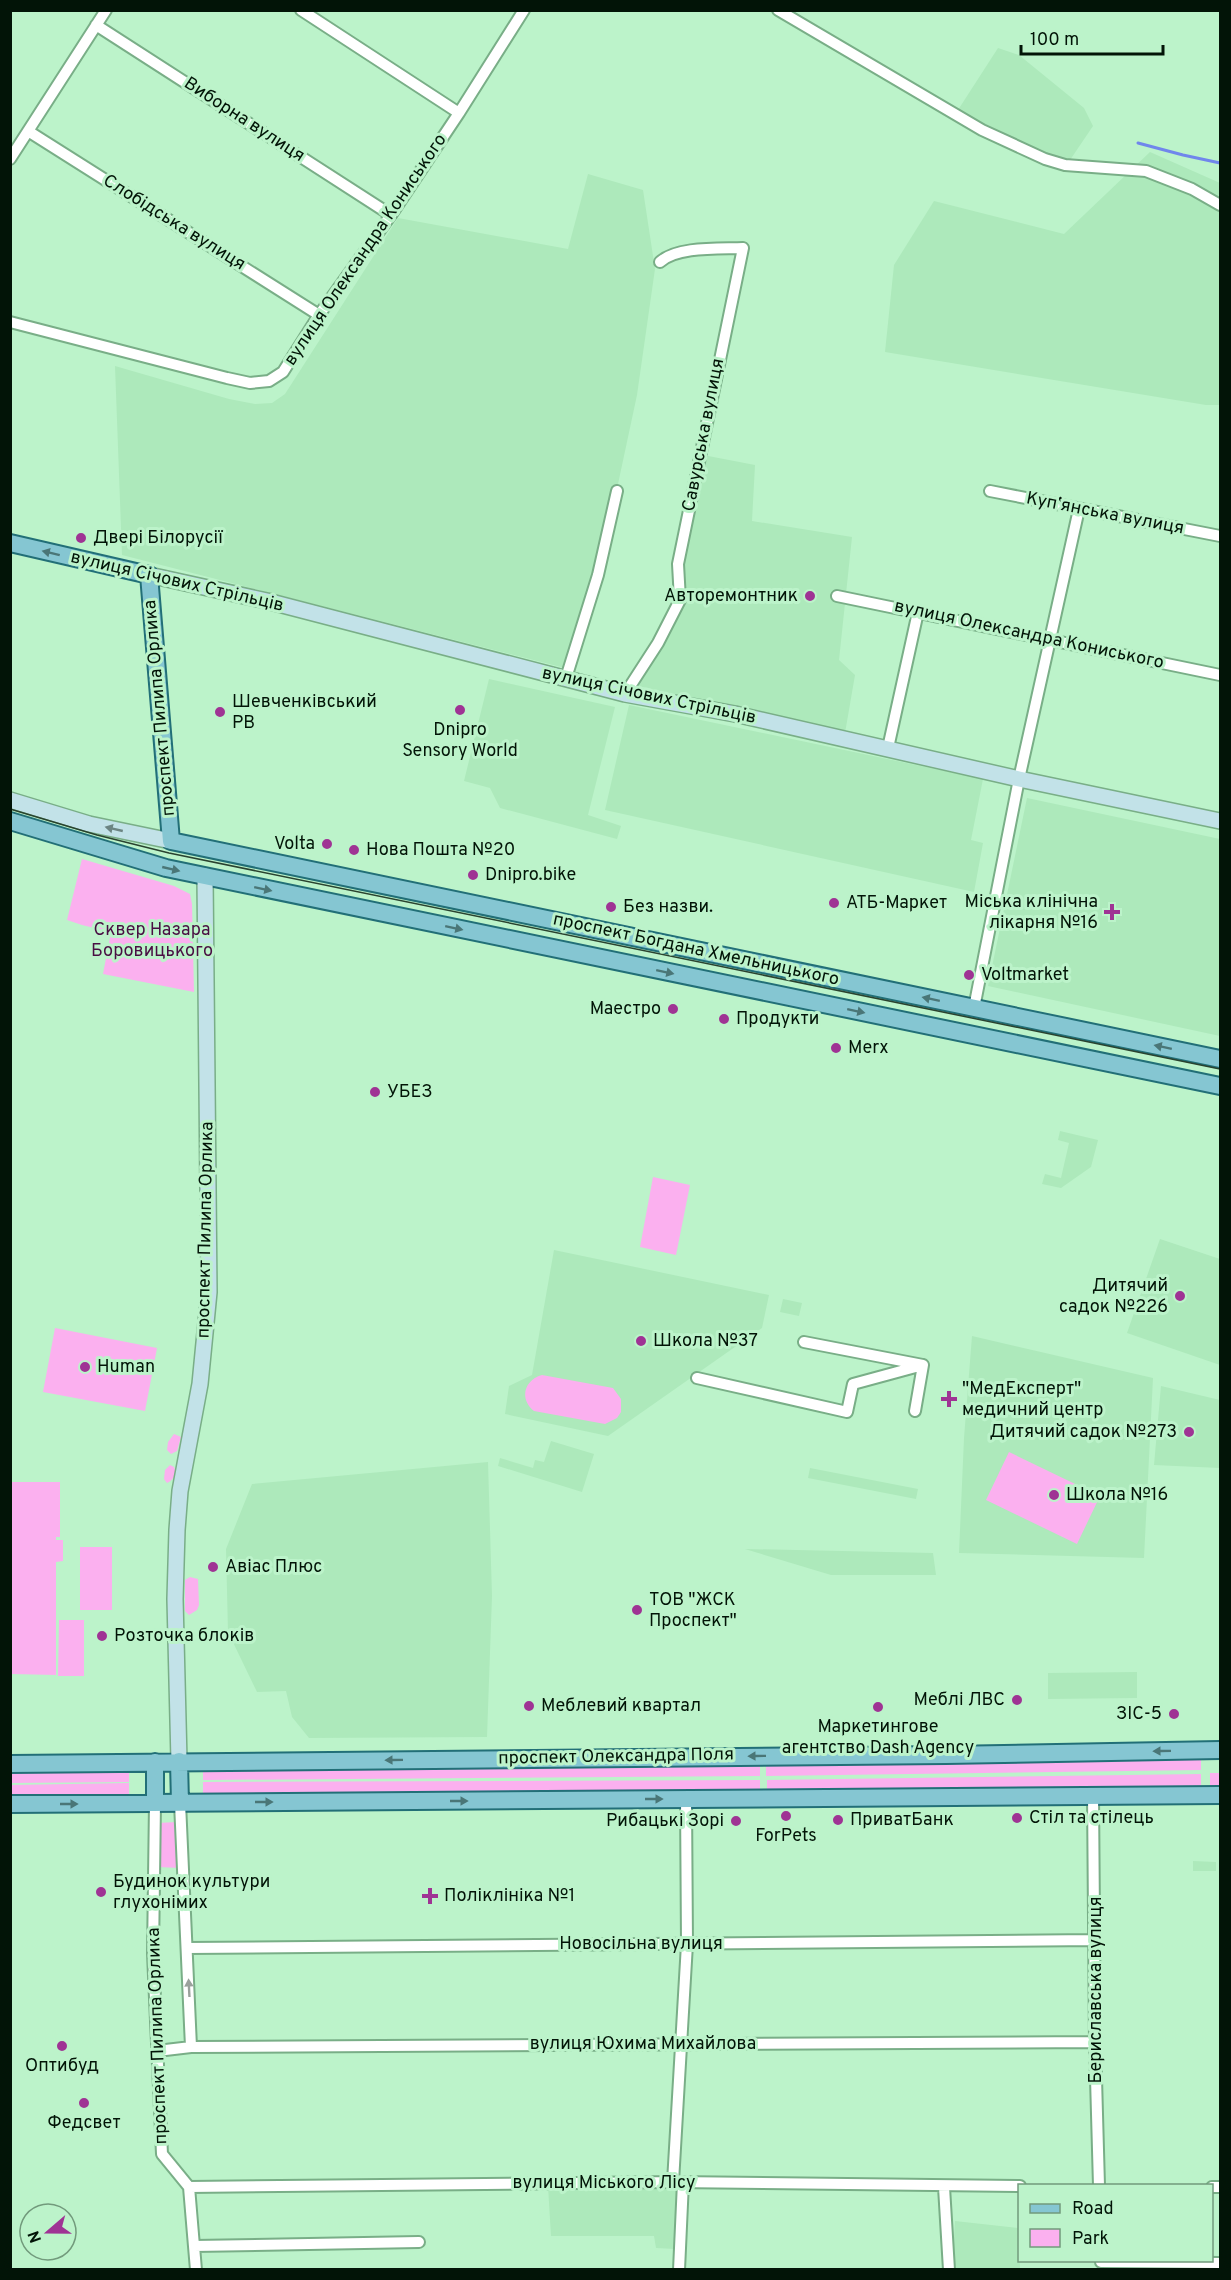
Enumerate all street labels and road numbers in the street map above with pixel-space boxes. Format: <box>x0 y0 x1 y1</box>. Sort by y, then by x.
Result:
street label: Виборна вулиця <box>179 72 309 168</box>
street label: вулиця Олександра Кониського <box>280 130 452 370</box>
street label: Слобідська вулиця <box>98 170 250 276</box>
street label: Савурська вулиця <box>678 356 730 514</box>
street label: Купʼянська вулиця <box>1024 487 1186 541</box>
street label: вулиця Січових Стрільців <box>68 546 286 618</box>
street label: вулиця Олександра Кониського <box>892 595 1166 675</box>
street label: проспект Пилипа Орлика <box>139 599 181 817</box>
street label: вулиця Січових Стрільців <box>540 662 758 730</box>
street label: проспект Богдана Хмельницького <box>551 908 841 992</box>
street label: проспект Пилипа Орлика <box>193 1121 219 1339</box>
street label: проспект Олександра Поля <box>498 1743 734 1771</box>
street label: Бериславська вулиця <box>1085 1896 1108 2084</box>
street label: проспект Пилипа Орлика <box>143 1927 173 2145</box>
street label: Новосільна вулиця <box>559 1933 723 1956</box>
street label: вулиця Юхима Михайлова <box>530 2033 756 2056</box>
street label: вулиця Міського Лісу <box>512 2172 696 2195</box>

